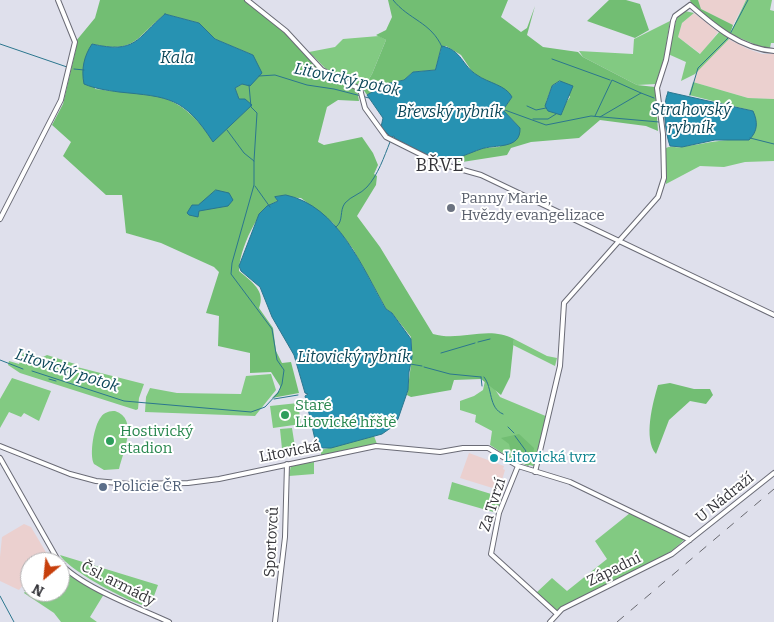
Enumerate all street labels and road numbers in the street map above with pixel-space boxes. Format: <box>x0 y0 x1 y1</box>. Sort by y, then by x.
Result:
street label: Litovická <box>258 437 322 467</box>
street label: U Nádraží <box>693 469 757 527</box>
street label: Za Tvrzí <box>476 476 510 534</box>
street label: Sportovců <box>261 506 283 578</box>
street label: Západní <box>584 549 644 591</box>
street label: Čsl. armády <box>78 558 158 610</box>

